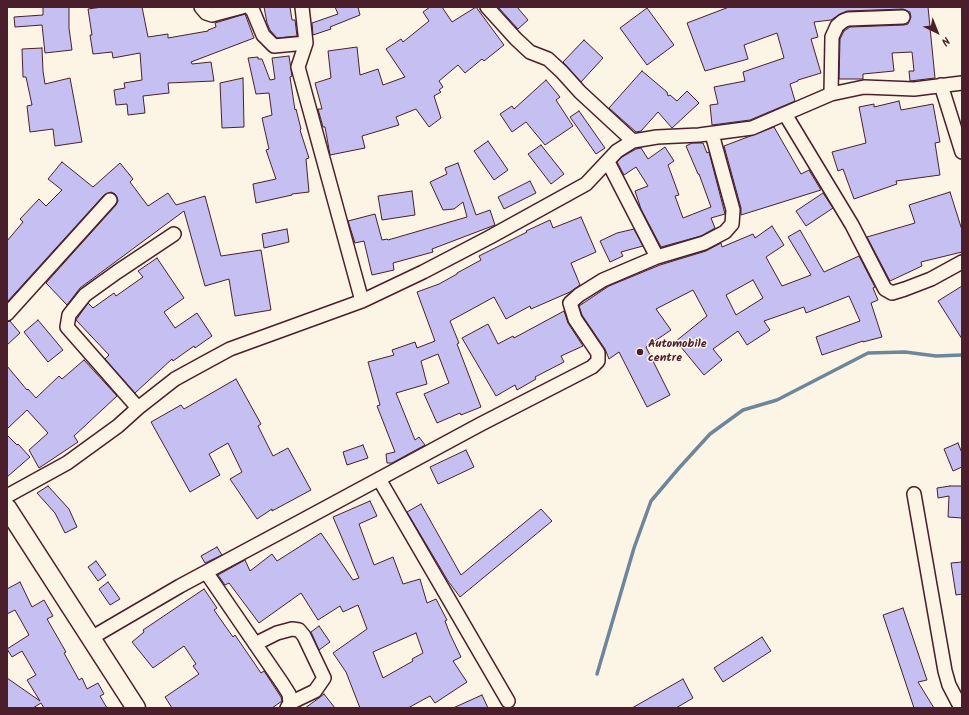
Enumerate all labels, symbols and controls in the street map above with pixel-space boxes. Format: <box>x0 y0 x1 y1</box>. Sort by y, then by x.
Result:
north arrow <box>917 12 957 52</box>
text: N <box>937 32 954 50</box>
place label: Automobile centre <box>648 338 707 366</box>
marker: Automobile centre <box>635 347 645 357</box>

